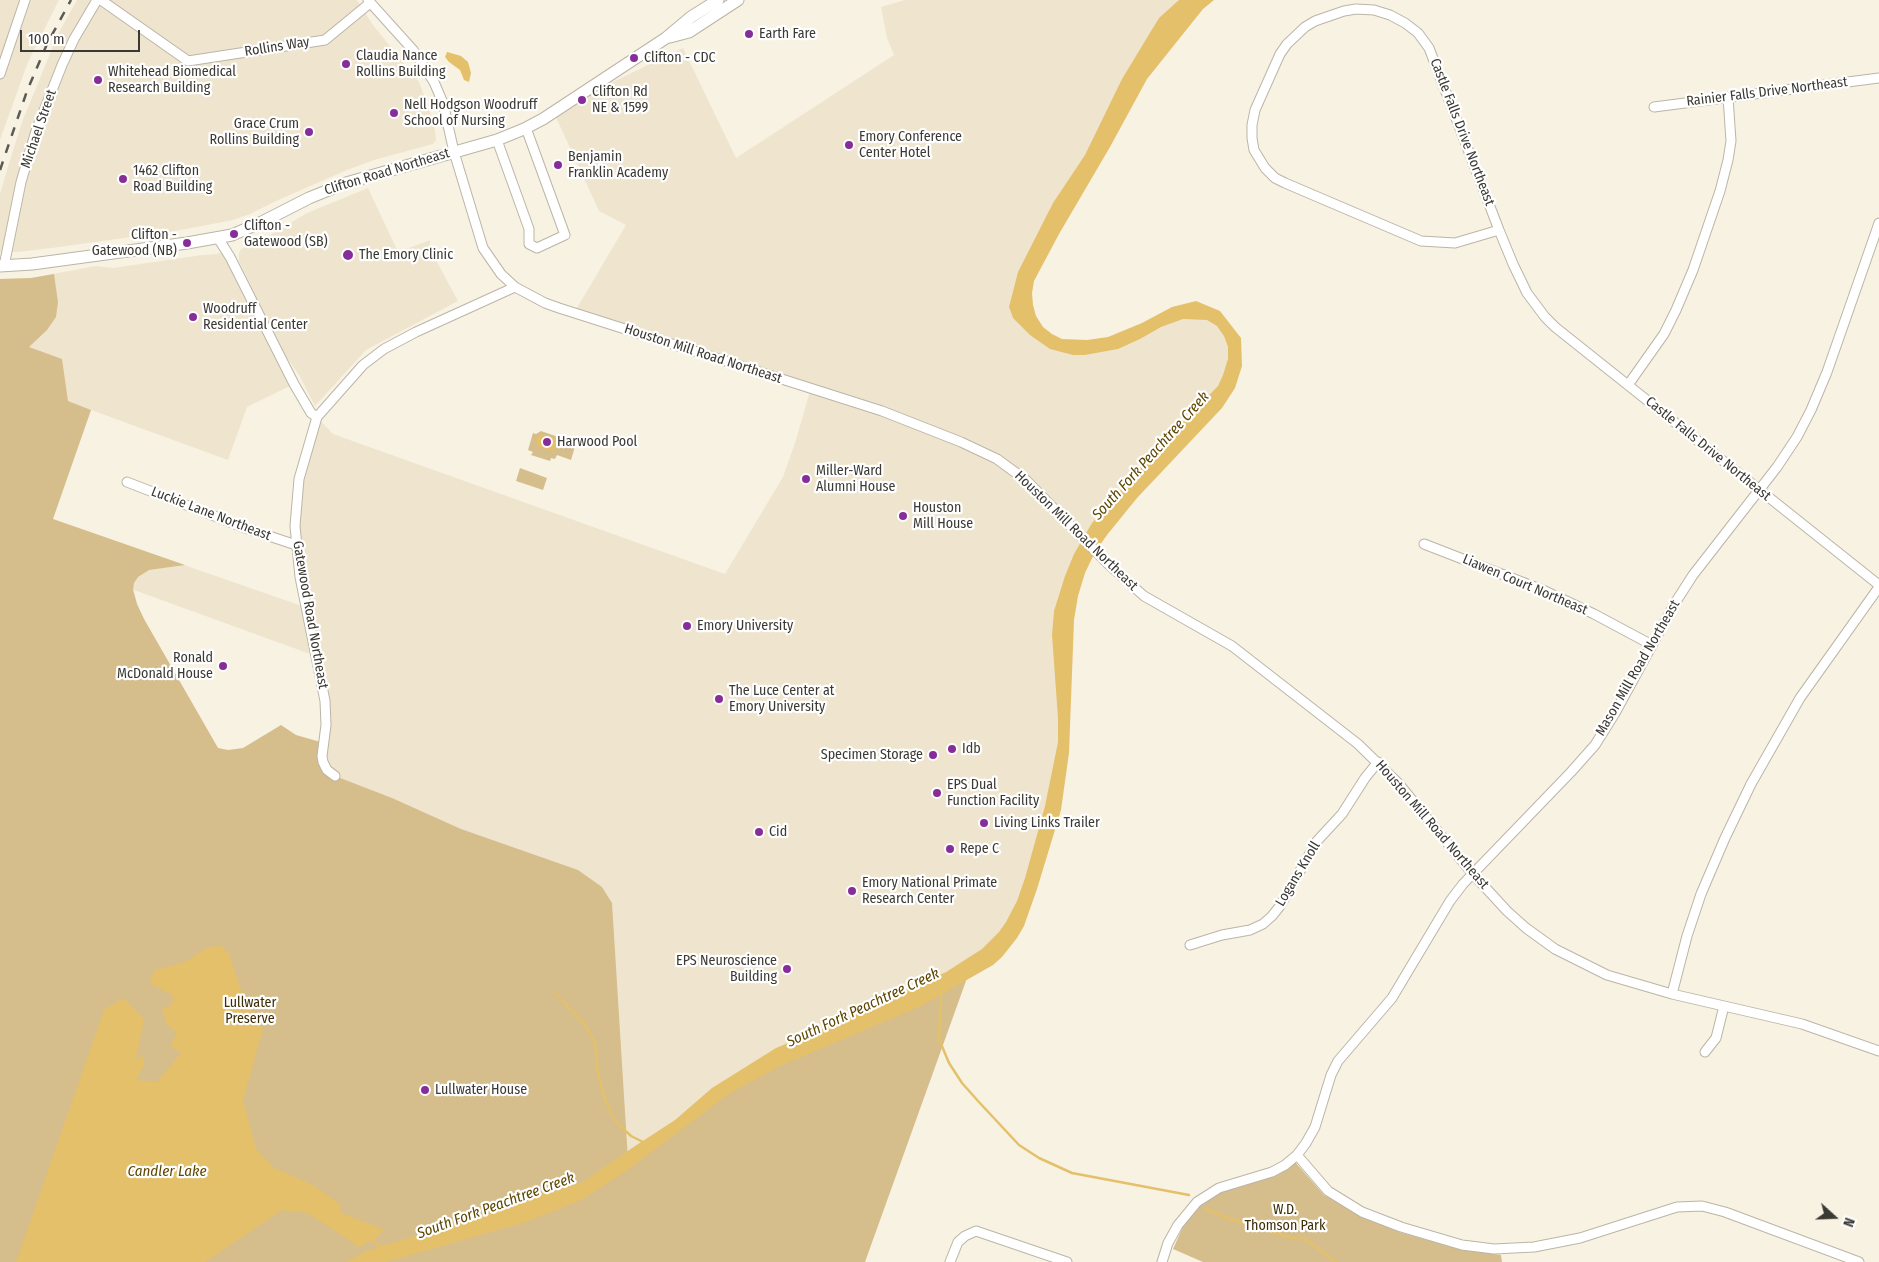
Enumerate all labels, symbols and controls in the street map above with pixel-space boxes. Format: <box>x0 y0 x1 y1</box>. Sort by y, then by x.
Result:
scale bar <box>22 20 142 52</box>
place label: Earth Fare <box>759 26 816 42</box>
marker: Earth Fare <box>743 28 755 40</box>
text: 100 m <box>28 30 65 48</box>
street label: Rollins Way <box>243 34 311 60</box>
place label: Claudia Nance Rollins Building <box>356 48 445 80</box>
place label: Clifton - CDC <box>644 50 716 66</box>
marker: Clifton - CDC <box>628 52 640 64</box>
street label: Castle Falls Drive Northeast <box>1426 56 1498 208</box>
marker: Claudia Nance Rollins Building <box>340 58 352 70</box>
place label: Whitehead Biomedical Research Building <box>108 64 236 96</box>
marker: Whitehead Biomedical Research Building <box>92 74 104 86</box>
street label: Rainier Falls Drive Northeast <box>1685 74 1849 110</box>
place label: Clifton Rd NE & 1599 <box>592 84 648 116</box>
street label: Michael Street <box>18 87 60 171</box>
marker: Clifton Rd NE & 1599 <box>576 94 588 106</box>
place label: Nell Hodgson Woodruff School of Nursing <box>404 97 537 130</box>
marker: Nell Hodgson Woodruff School of Nursing <box>388 107 400 119</box>
place label: Grace Crum Rollins Building <box>210 116 299 148</box>
marker: Grace Crum Rollins Building <box>303 126 315 138</box>
place label: Emory Conference Center Hotel <box>859 129 962 162</box>
marker: Emory Conference Center Hotel <box>843 139 855 151</box>
street label: Clifton Road Northeast <box>322 145 452 199</box>
place label: Benjamin Franklin Academy <box>568 149 668 182</box>
marker: Benjamin Franklin Academy <box>552 159 564 171</box>
place label: 1462 Clifton Road Building <box>133 163 212 196</box>
marker: 1462 Clifton Road Building <box>117 173 129 185</box>
place label: Clifton - Gatewood (SB) <box>244 218 328 250</box>
place label: Clifton - Gatewood (NB) <box>92 227 177 260</box>
marker: Clifton - Gatewood (SB) <box>228 228 240 240</box>
marker: Clifton - Gatewood (NB) <box>181 237 193 249</box>
place label: The Emory Clinic <box>359 247 453 263</box>
marker: The Emory Clinic <box>341 248 355 262</box>
place label: Woodruff Residential Center <box>203 301 308 334</box>
marker: Woodruff Residential Center <box>187 311 199 323</box>
street label: Houston Mill Road Northeast <box>622 321 784 387</box>
water label: South Fork Peachtree Creek <box>1089 388 1213 524</box>
street label: Castle Falls Drive Northeast <box>1642 393 1774 505</box>
place label: Harwood Pool <box>557 434 637 450</box>
marker: Harwood Pool <box>541 436 553 448</box>
place label: Miller-Ward Alumni House <box>816 463 895 496</box>
street label: Houston Mill Road Northeast <box>1011 468 1141 594</box>
marker: Miller-Ward Alumni House <box>800 473 812 485</box>
street label: Luckie Lane Northeast <box>149 483 273 545</box>
place label: Houston Mill House <box>913 500 973 532</box>
marker: Houston Mill House <box>897 510 909 522</box>
street label: Gatewood Road Northeast <box>289 540 331 690</box>
street label: Liawen Court Northeast <box>1460 551 1590 619</box>
street label: Mason Mill Road Northeast <box>1592 597 1684 739</box>
place label: Emory University <box>697 618 793 634</box>
marker: Emory University <box>681 620 693 632</box>
place label: Ronald McDonald House <box>117 650 213 682</box>
marker: Ronald McDonald House <box>217 660 229 672</box>
place label: The Luce Center at Emory University <box>729 683 834 716</box>
marker: The Luce Center at Emory University <box>713 693 725 705</box>
place label: Idb <box>962 741 981 757</box>
marker: Idb <box>946 743 958 755</box>
place label: Specimen Storage <box>821 747 923 763</box>
marker: Specimen Storage <box>927 749 939 761</box>
street label: Houston Mill Road Northeast <box>1372 757 1492 893</box>
place label: EPS Dual Function Facility <box>947 777 1039 810</box>
marker: EPS Dual Function Facility <box>931 787 943 799</box>
place label: Living Links Trailer <box>994 815 1100 831</box>
marker: Living Links Trailer <box>978 817 990 829</box>
place label: Cid <box>769 824 787 840</box>
marker: Cid <box>753 826 765 838</box>
street label: Logans Knoll <box>1272 839 1324 909</box>
place label: Repe C <box>960 841 999 857</box>
marker: Repe C <box>944 843 956 855</box>
place label: Emory National Primate Research Center <box>862 875 997 908</box>
marker: Emory National Primate Research Center <box>846 885 858 897</box>
place label: EPS Neuroscience Building <box>676 953 777 986</box>
marker: EPS Neuroscience Building <box>781 963 793 975</box>
water label: South Fork Peachtree Creek <box>784 965 942 1051</box>
park label: Lullwater Preserve <box>224 995 276 1028</box>
place label: Lullwater House <box>435 1082 527 1098</box>
marker: Lullwater House <box>419 1084 431 1096</box>
water label: Candler Lake <box>127 1163 207 1181</box>
water label: South Fork Peachtree Creek <box>415 1169 577 1243</box>
north arrow <box>1809 1192 1859 1242</box>
park label: W.D. Thomson Park <box>1245 1202 1325 1234</box>
text: N <box>1839 1215 1858 1229</box>

